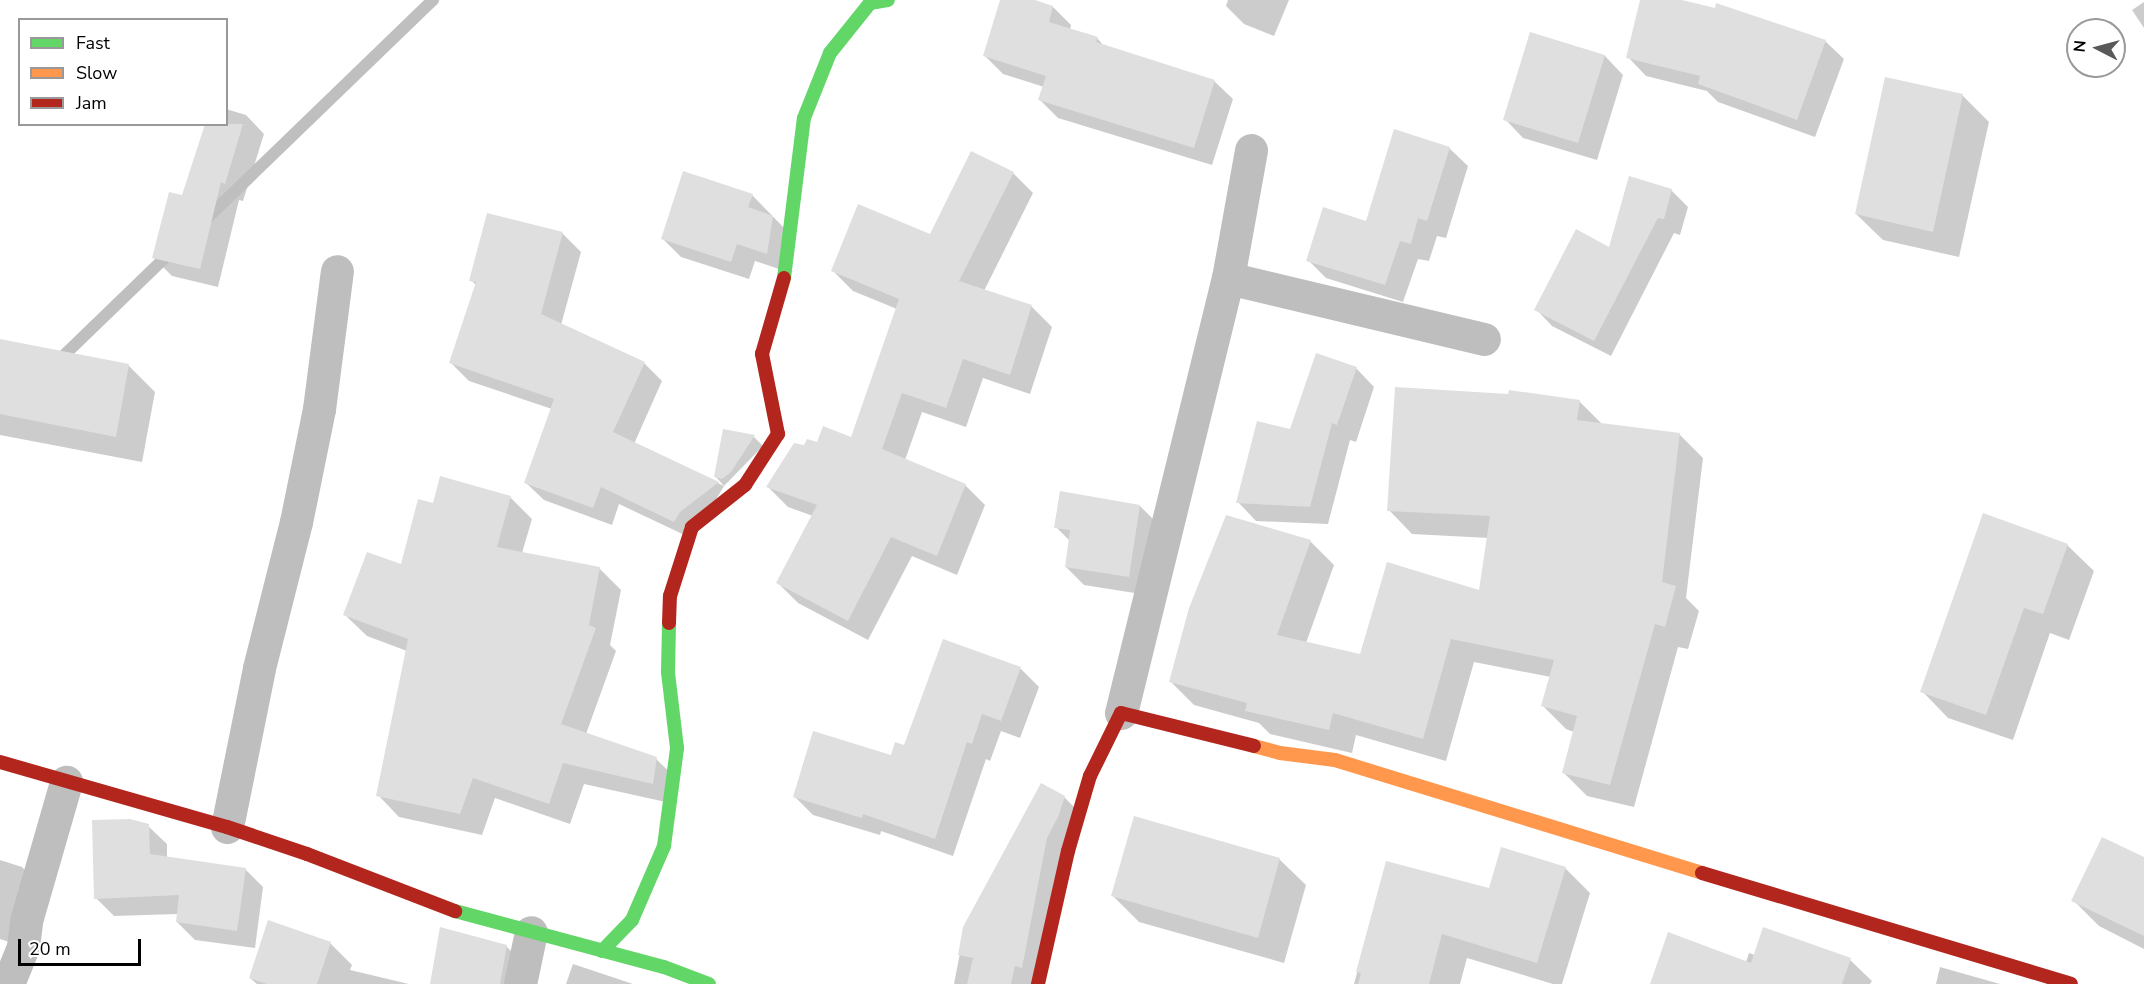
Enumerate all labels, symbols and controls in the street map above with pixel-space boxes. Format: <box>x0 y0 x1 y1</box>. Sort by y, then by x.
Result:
legend <box>18 18 228 126</box>
north arrow <box>2066 18 2126 78</box>
text: Fast <box>76 31 110 55</box>
text: N <box>2069 39 2092 53</box>
text: Slow <box>76 61 117 85</box>
text: Jam <box>76 91 107 115</box>
scale bar <box>21 927 144 965</box>
text: 20 m <box>29 937 71 961</box>

